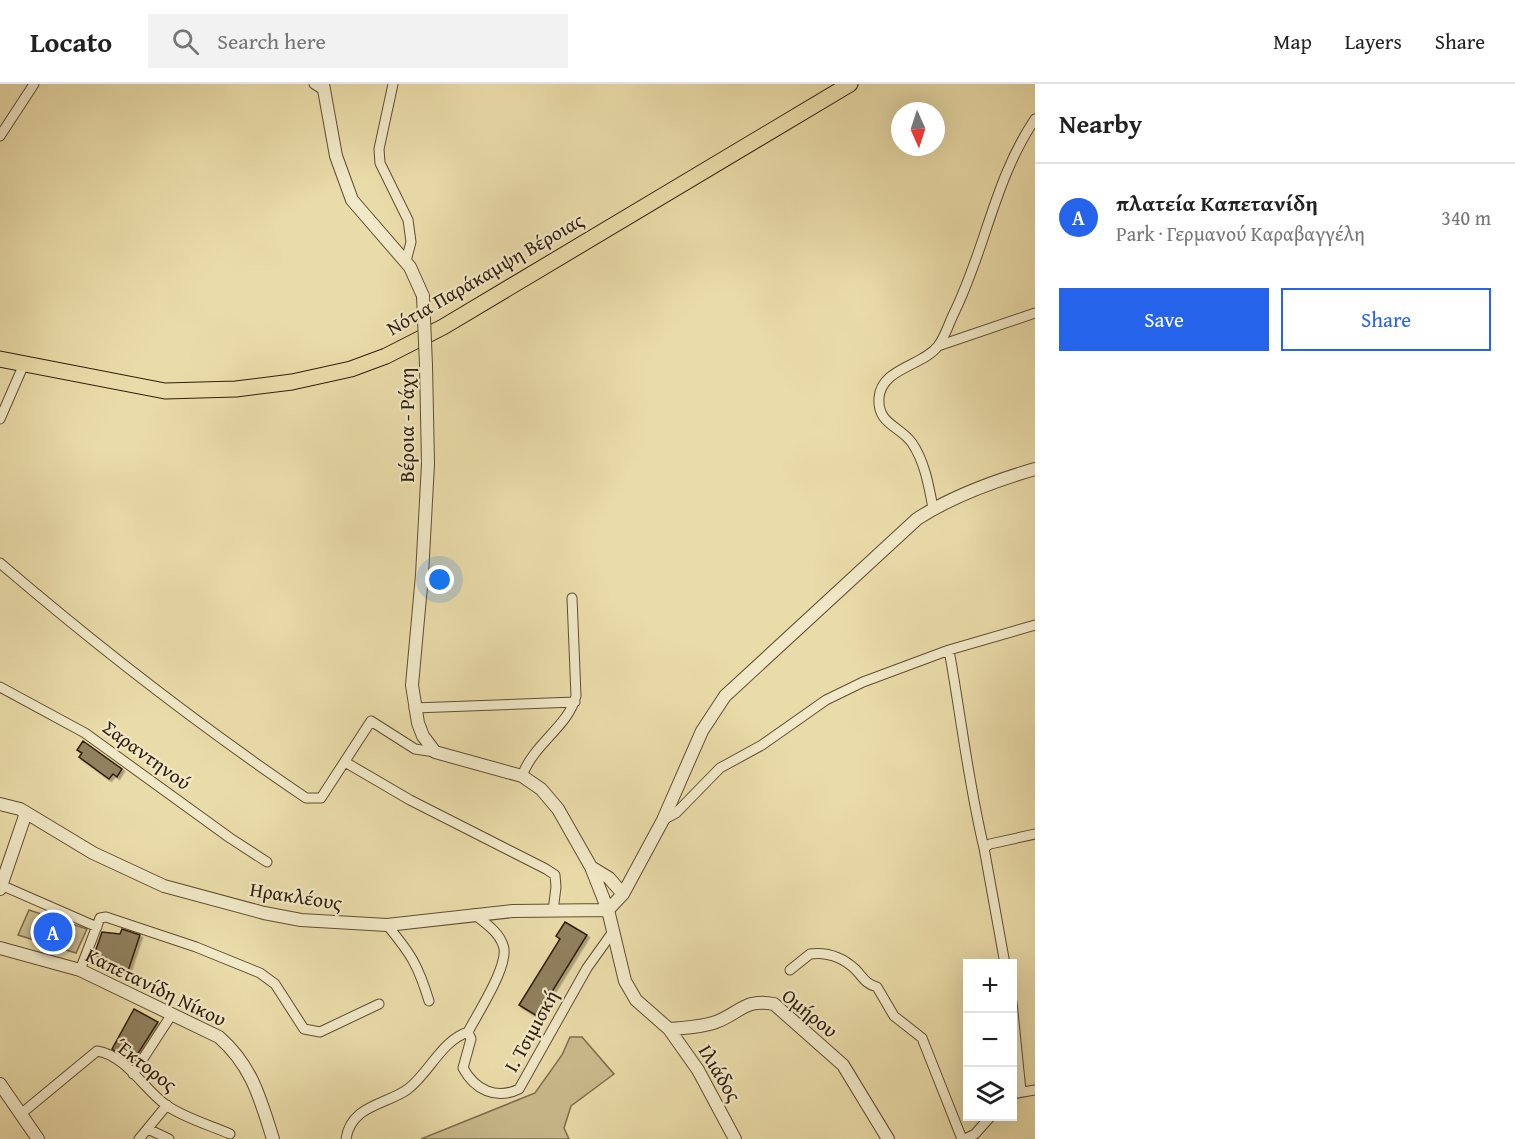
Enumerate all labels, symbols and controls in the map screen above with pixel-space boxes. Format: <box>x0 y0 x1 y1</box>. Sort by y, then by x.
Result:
search box <box>148 14 568 68</box>
text: Locato <box>30 21 112 62</box>
icon: search <box>169 25 202 58</box>
text: Search here <box>217 25 326 57</box>
text: Map <box>1273 26 1312 57</box>
text: Layers <box>1345 26 1402 57</box>
text: Share <box>1435 26 1485 57</box>
north arrow <box>891 102 945 156</box>
text: Nearby <box>1059 104 1142 143</box>
text: πλατεία Καπετανίδη <box>1116 187 1318 219</box>
text: A <box>1072 203 1085 232</box>
text: 340 m <box>1441 203 1491 232</box>
street label: Νότια Παράκαμψη Βέροιας <box>381 205 589 342</box>
text: Park · Γερμανού Καραβαγγέλη <box>1116 219 1365 248</box>
button: Save <box>1059 288 1269 351</box>
button: Share <box>1281 288 1491 351</box>
street label: Βέροια - Ράχη <box>392 368 421 482</box>
your location <box>425 565 454 594</box>
street label: Σαραντηνού <box>97 713 197 797</box>
street label: Ηρακλέους <box>248 874 345 917</box>
pin: A <box>34 910 72 954</box>
street label: Καπετανίδη Νίκου <box>81 940 232 1033</box>
map controls <box>963 959 1017 1121</box>
button: + <box>963 959 1017 1013</box>
street label: Ομήρου <box>776 981 844 1044</box>
street label: Ι. Τσιμισκή <box>496 984 565 1077</box>
button: − <box>963 1013 1017 1067</box>
street label: Έκτορος <box>109 1031 184 1099</box>
street label: Ιλιάδος <box>692 1038 749 1108</box>
button: layers <box>963 1067 1017 1121</box>

